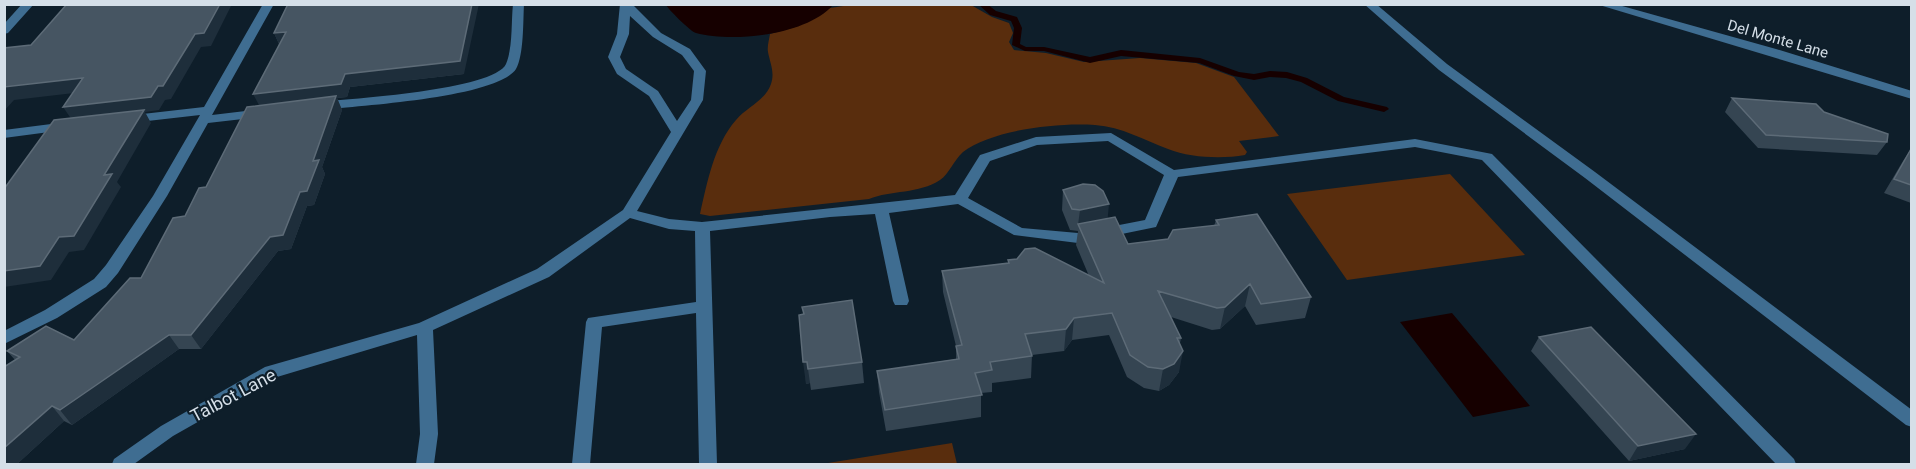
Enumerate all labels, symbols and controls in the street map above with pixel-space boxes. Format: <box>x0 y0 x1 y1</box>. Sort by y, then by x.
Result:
street label: Del Monte Lane <box>1725 16 1831 62</box>
street label: Talbot Lane <box>187 364 279 426</box>

